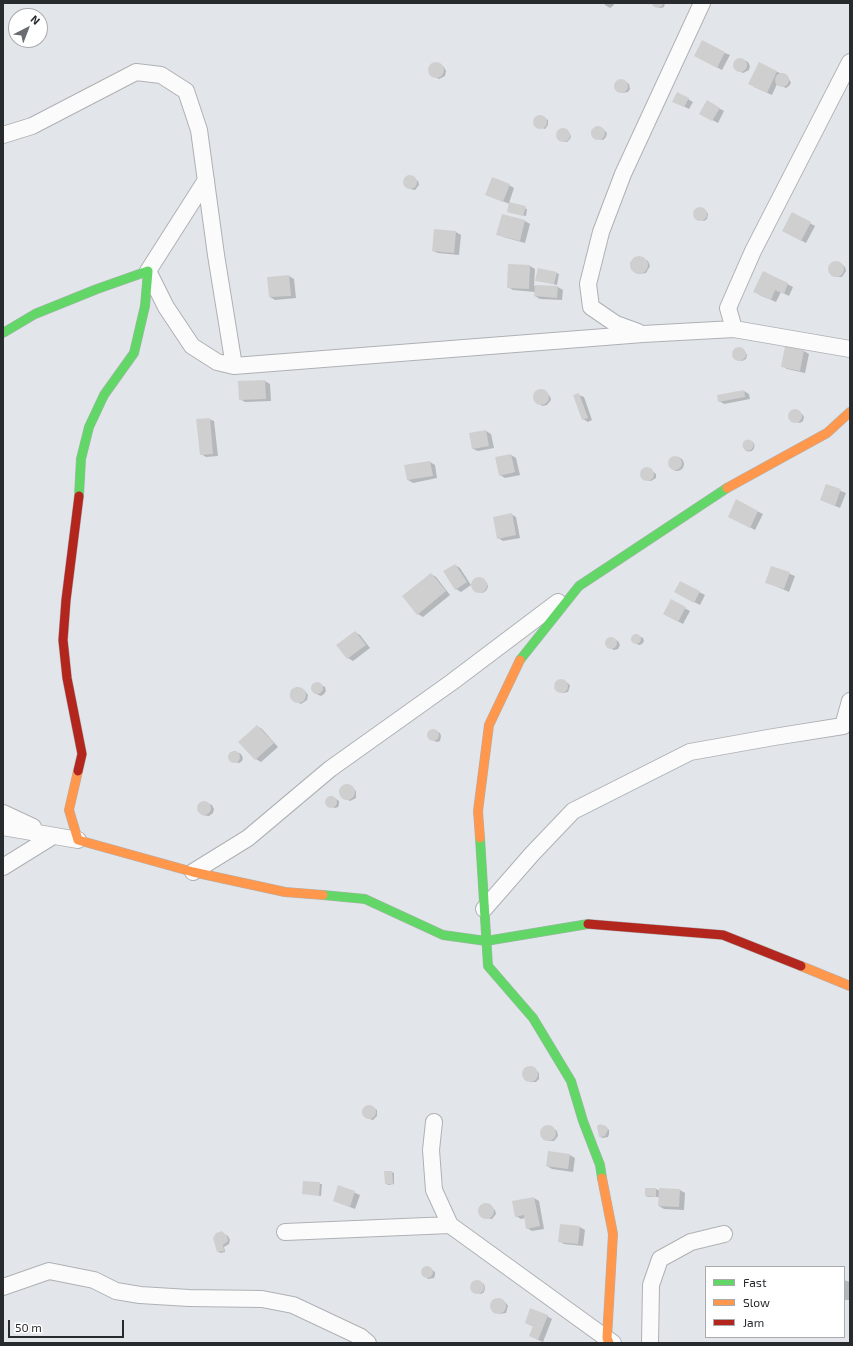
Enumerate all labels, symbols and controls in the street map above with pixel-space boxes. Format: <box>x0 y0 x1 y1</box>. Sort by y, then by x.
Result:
north arrow <box>8 8 48 48</box>
text: N <box>28 12 43 27</box>
legend <box>705 1266 845 1338</box>
text: Fast <box>743 1275 766 1289</box>
text: Slow <box>743 1295 770 1309</box>
scale bar <box>10 1312 126 1338</box>
text: Jam <box>743 1315 764 1329</box>
text: 50 m <box>15 1320 42 1334</box>

